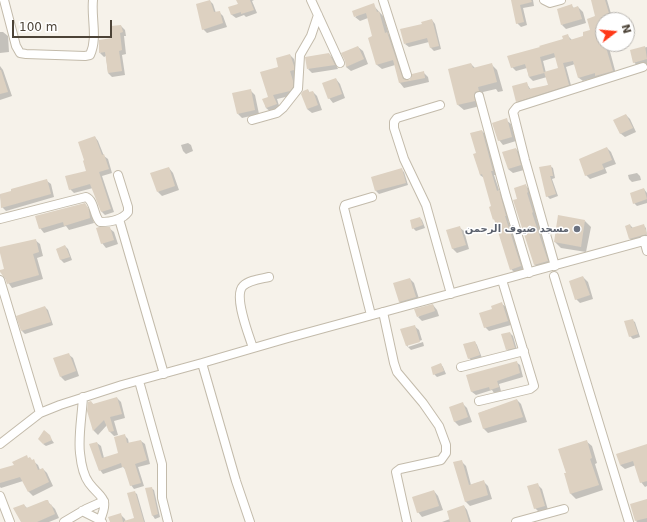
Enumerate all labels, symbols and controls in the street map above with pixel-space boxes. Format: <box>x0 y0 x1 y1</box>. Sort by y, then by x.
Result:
scale bar <box>14 12 114 38</box>
north arrow <box>595 12 635 52</box>
text: 100 m <box>19 20 57 34</box>
text: N <box>619 23 634 35</box>
place label: مسجد ضيوف الرحمن <box>465 223 569 235</box>
marker: مسجد ضيوف الرحمن <box>572 224 582 234</box>

